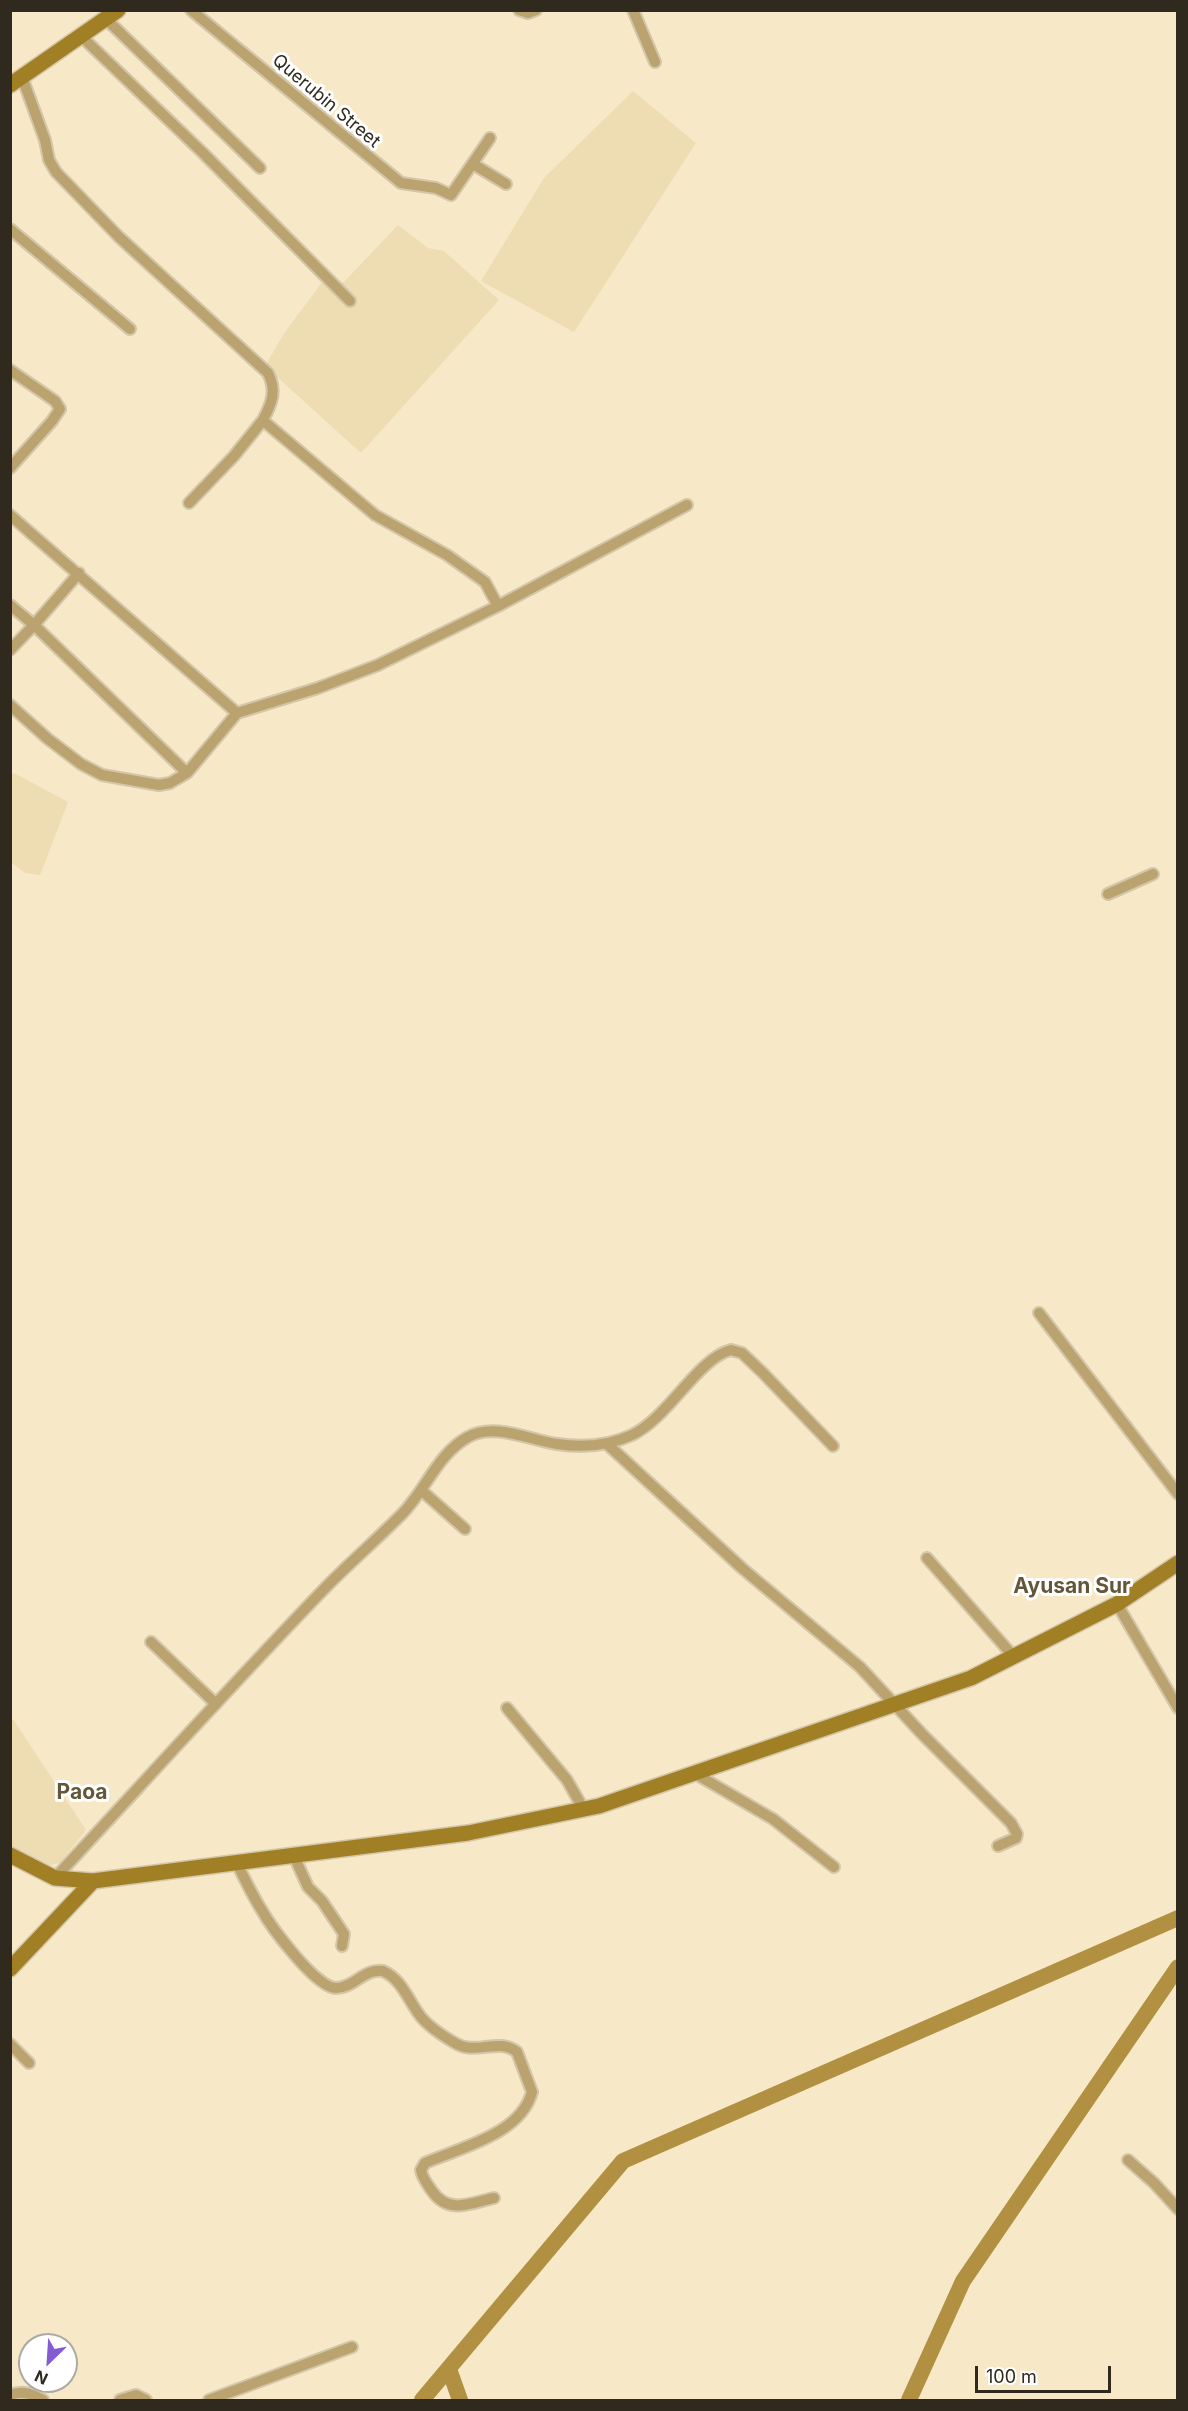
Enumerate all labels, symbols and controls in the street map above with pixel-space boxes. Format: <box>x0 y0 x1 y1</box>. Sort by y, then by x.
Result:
street label: Querubin Street <box>268 50 384 152</box>
district label: Ayusan Sur <box>1013 1574 1131 1600</box>
district label: Paoa <box>57 1780 107 1806</box>
north arrow <box>18 2333 78 2393</box>
scale bar <box>978 2354 1114 2392</box>
text: N <box>31 2366 51 2389</box>
text: 100 m <box>986 2366 1037 2387</box>

